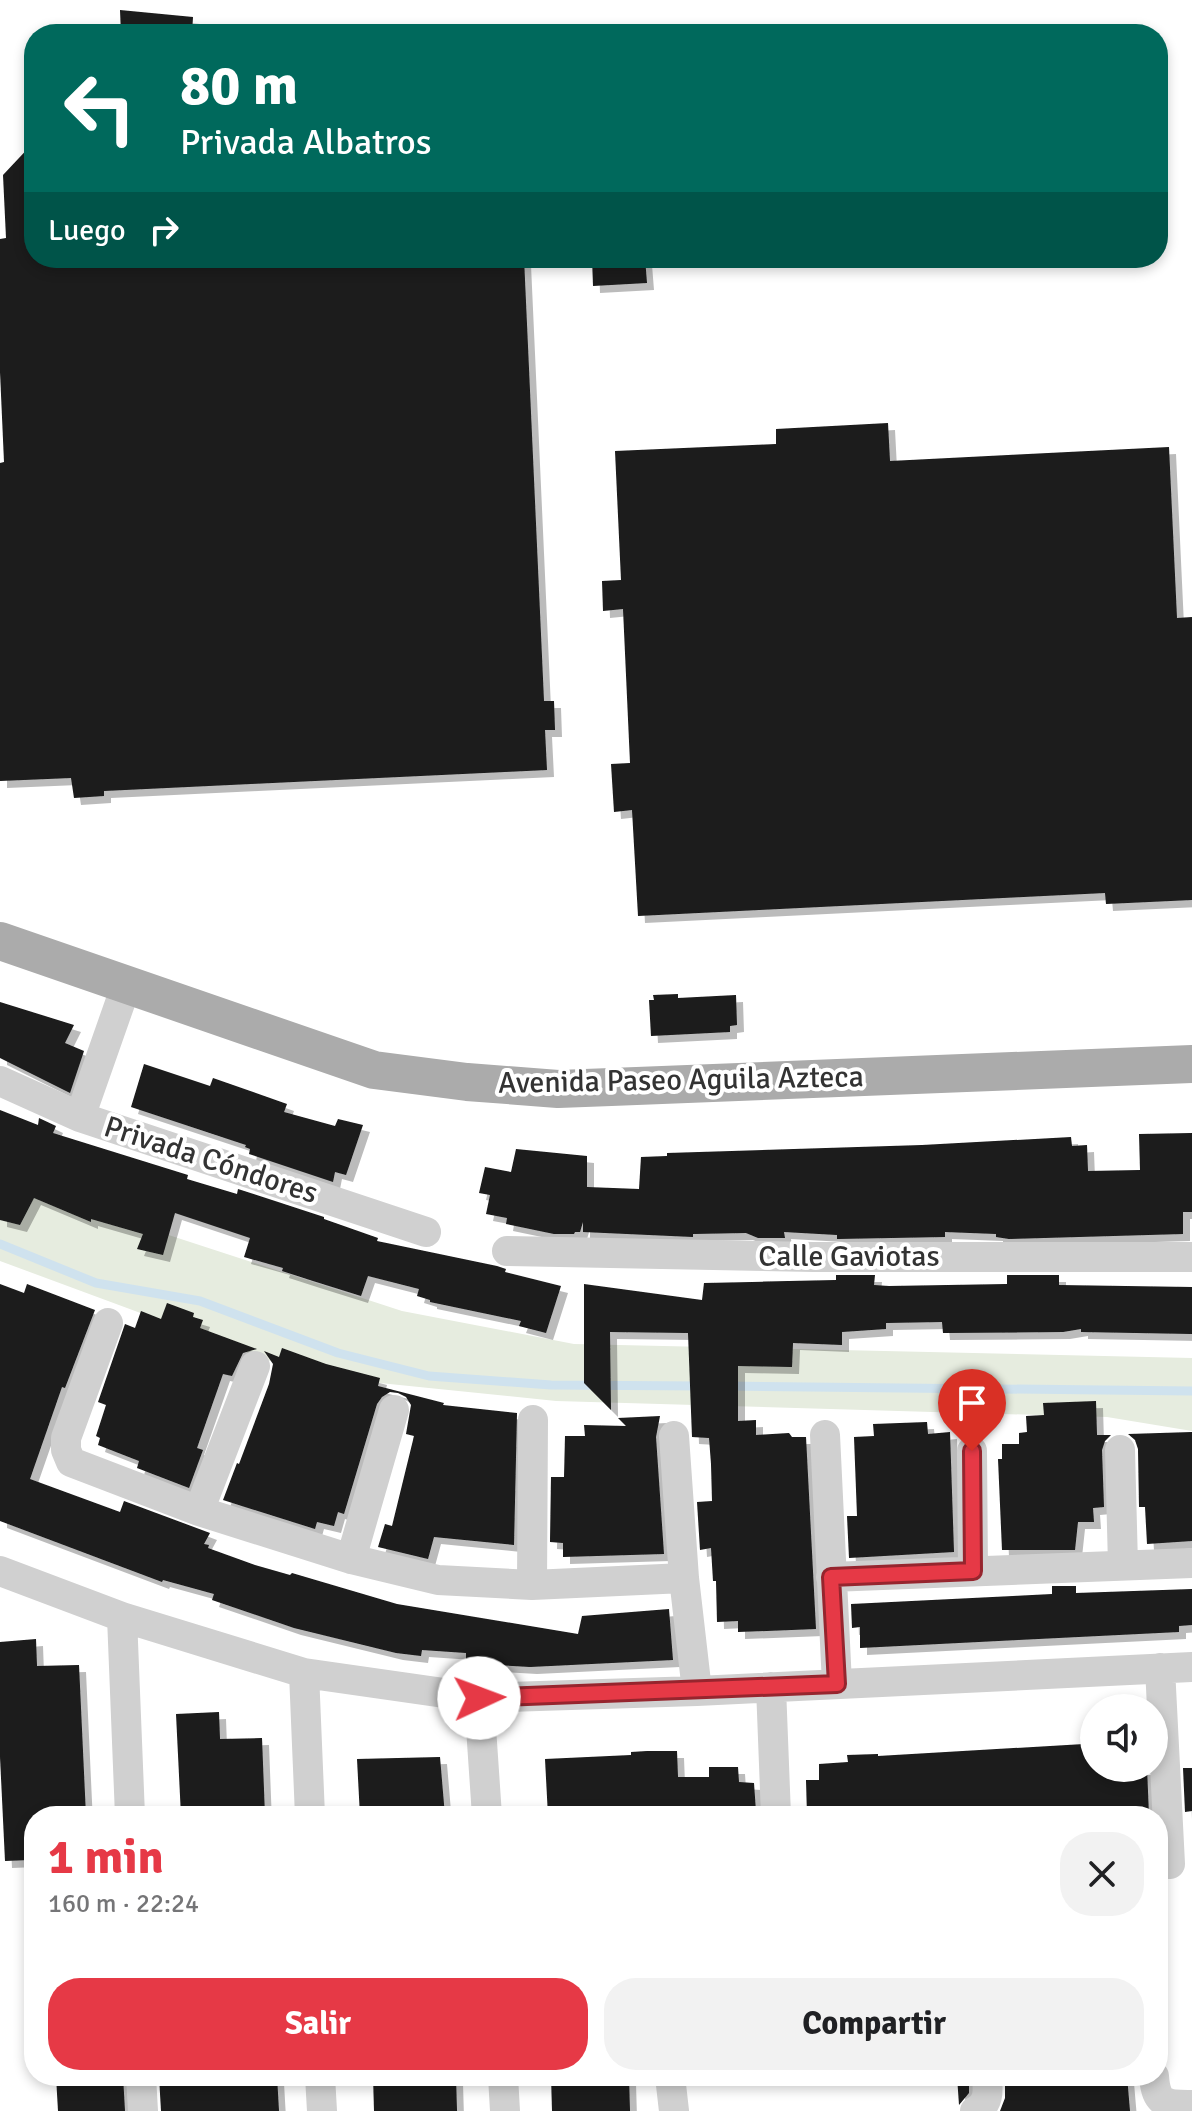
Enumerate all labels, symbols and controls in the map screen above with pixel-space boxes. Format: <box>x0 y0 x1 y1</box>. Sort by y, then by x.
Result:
text: 80 m <box>180 51 298 120</box>
icon: left <box>48 56 152 160</box>
text: Privada Albatros <box>180 120 432 165</box>
icon: right <box>142 208 186 252</box>
text: Luego <box>48 212 126 249</box>
street label: Avenida Paseo Aguila Azteca <box>498 1058 864 1102</box>
street label: Privada Cóndores <box>100 1108 322 1212</box>
street label: Calle Gaviotas <box>758 1238 940 1275</box>
pin <box>938 1369 1006 1451</box>
icon: arrive <box>950 1381 994 1425</box>
position arrow <box>437 1656 521 1740</box>
map controls <box>1080 1694 1168 1782</box>
button: sound <box>1080 1694 1168 1782</box>
text: 1 min <box>48 1828 164 1887</box>
button: close <box>1060 1832 1144 1916</box>
text: 160 m · 22:24 <box>48 1888 199 1920</box>
button: Salir <box>48 1978 588 2070</box>
button: Compartir <box>604 1978 1144 2070</box>

